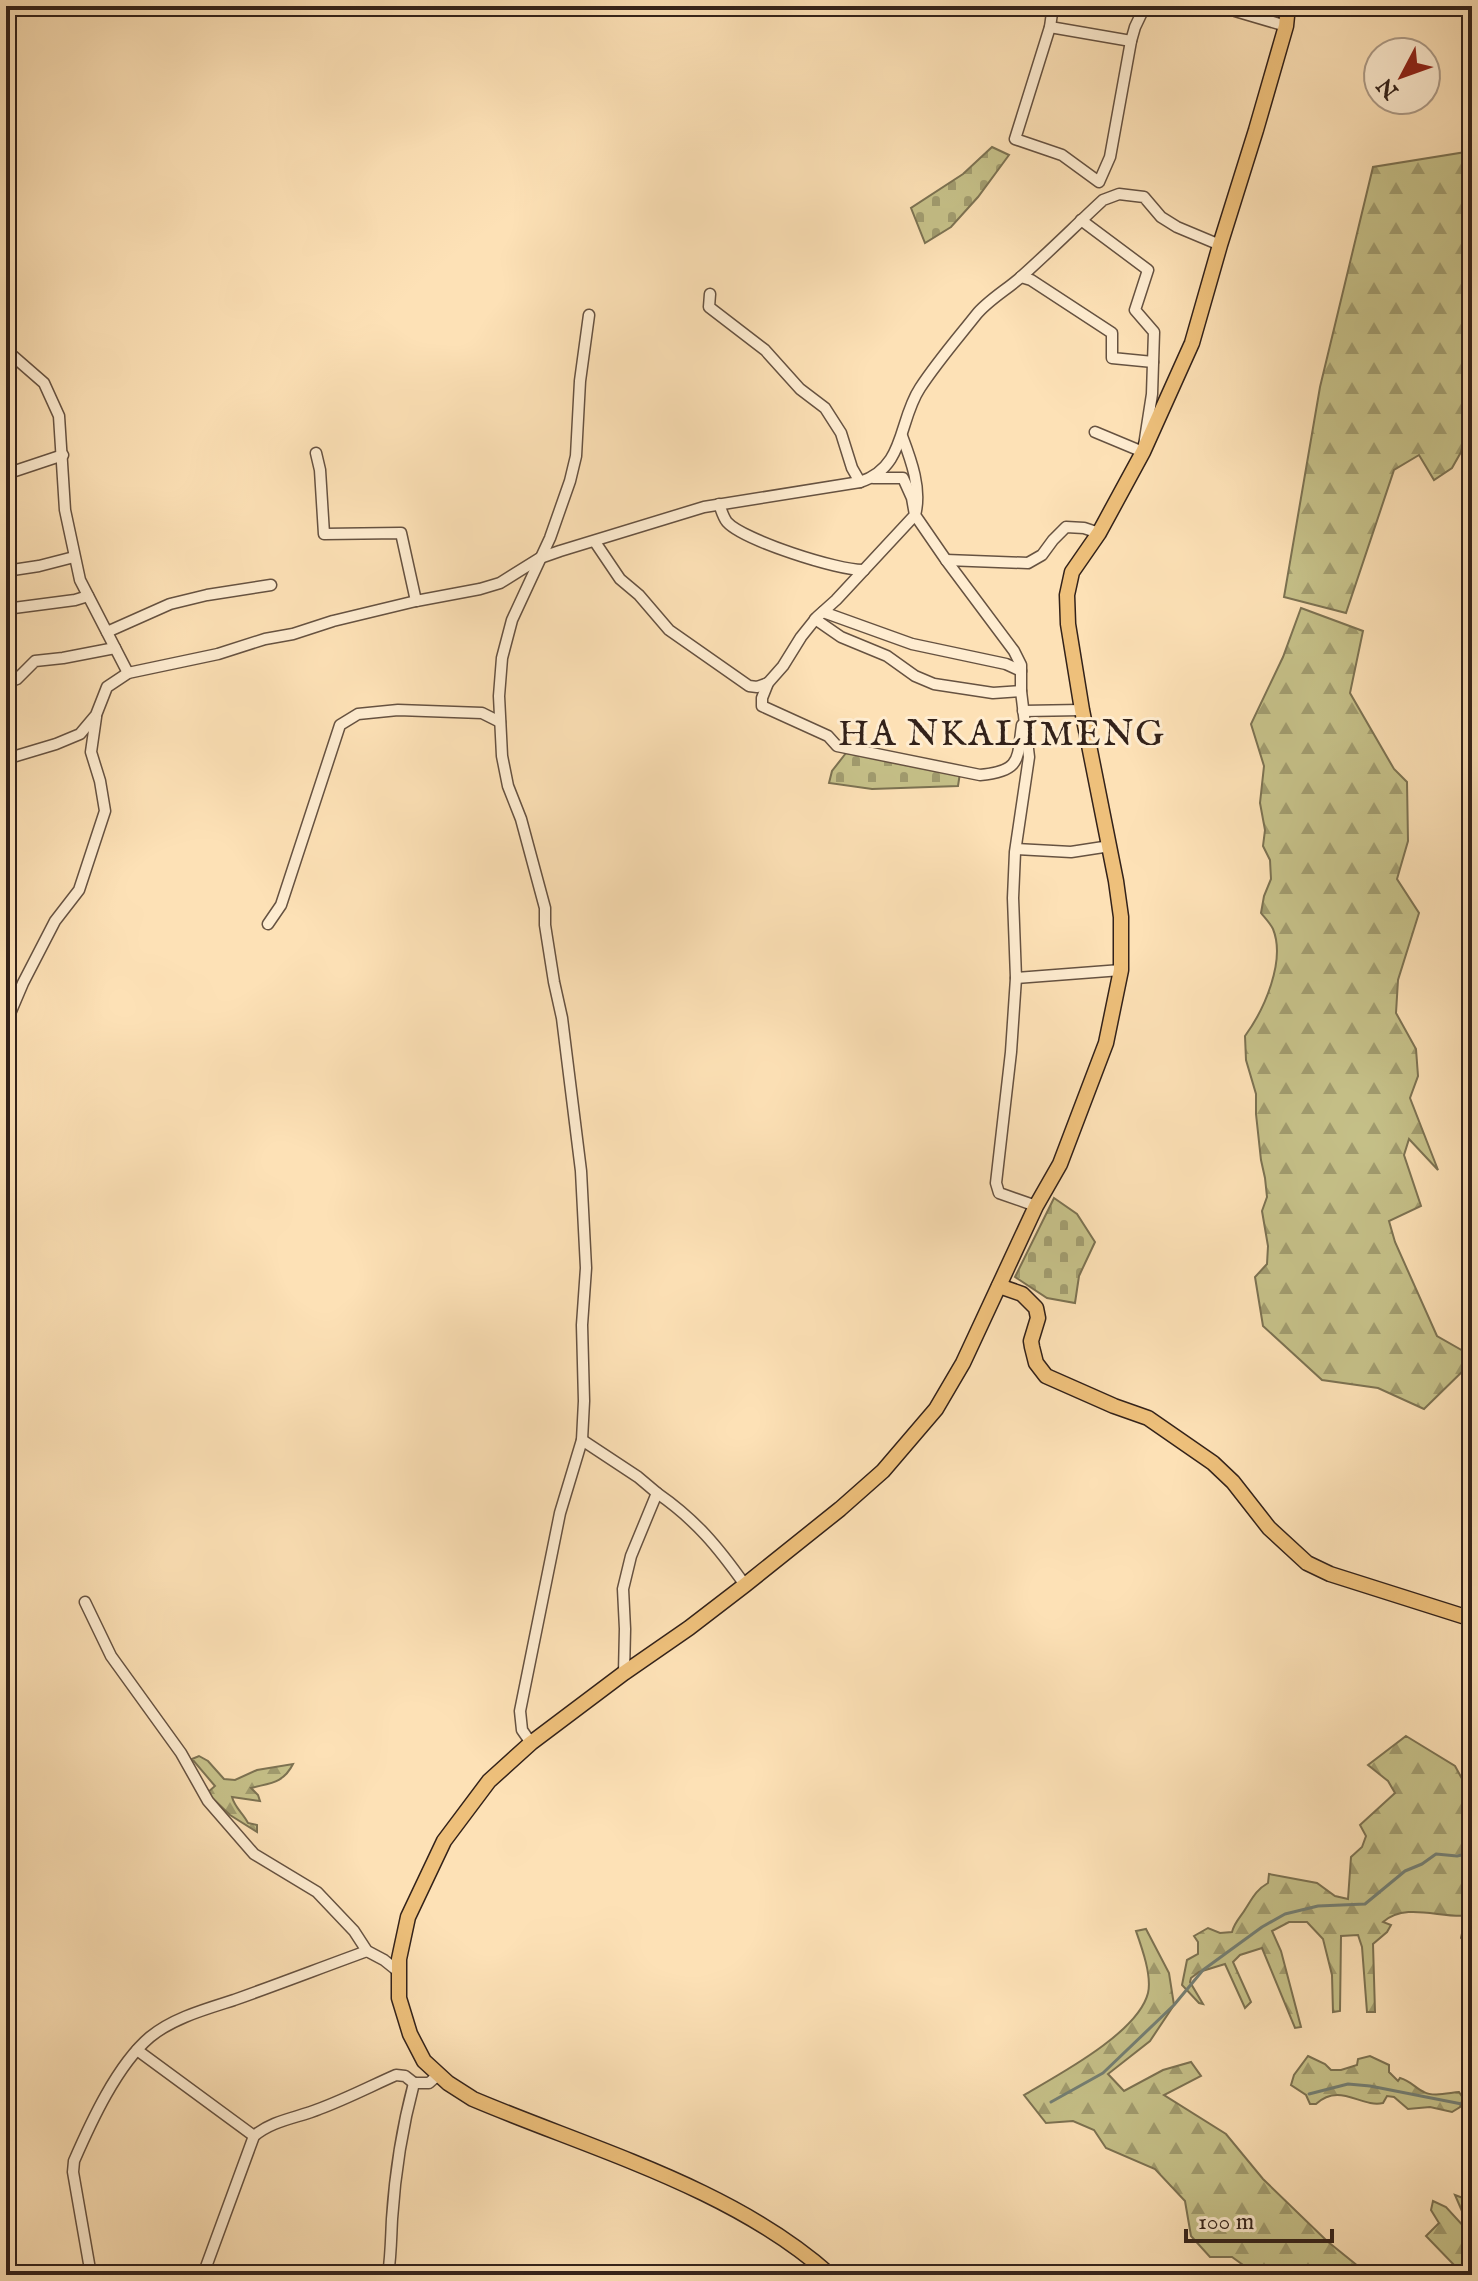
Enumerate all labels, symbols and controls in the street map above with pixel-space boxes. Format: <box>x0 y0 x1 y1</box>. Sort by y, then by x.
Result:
north arrow <box>1362 36 1442 116</box>
text: N <box>1372 71 1406 105</box>
district label: HA NKALIMENG <box>838 712 1166 758</box>
scale bar <box>1186 2193 1332 2243</box>
text: 100 m <box>1198 2207 1254 2238</box>

